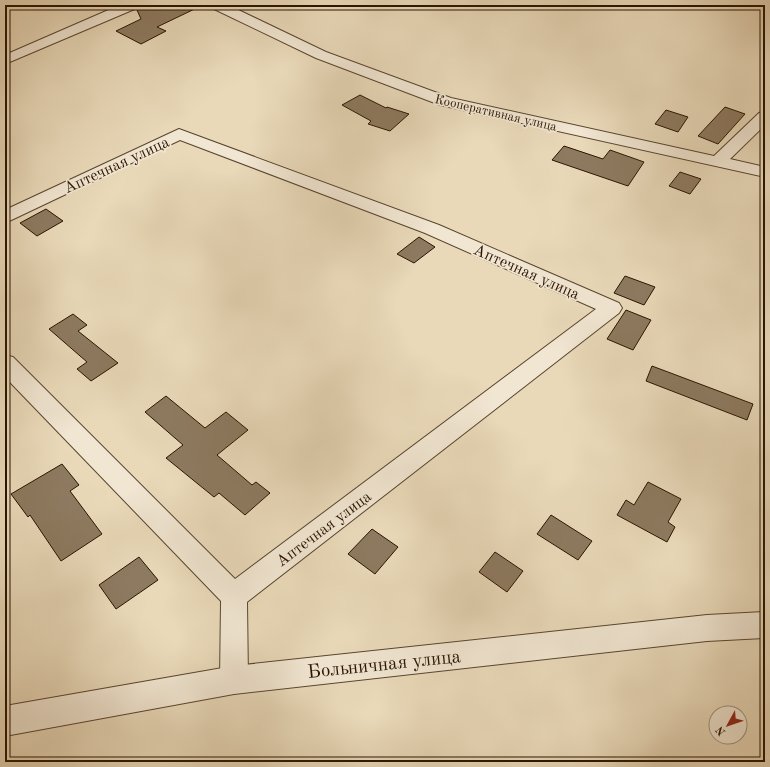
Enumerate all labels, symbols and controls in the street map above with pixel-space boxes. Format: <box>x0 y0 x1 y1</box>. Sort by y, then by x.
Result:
street label: Кооперативная улица <box>433 93 559 134</box>
street label: Аптечная улица <box>62 134 172 197</box>
street label: Аптечная улица <box>471 242 582 303</box>
street label: Аптечная улица <box>274 489 375 570</box>
street label: Больничная улица <box>307 648 462 683</box>
north arrow <box>708 705 748 745</box>
text: N <box>714 723 728 737</box>

